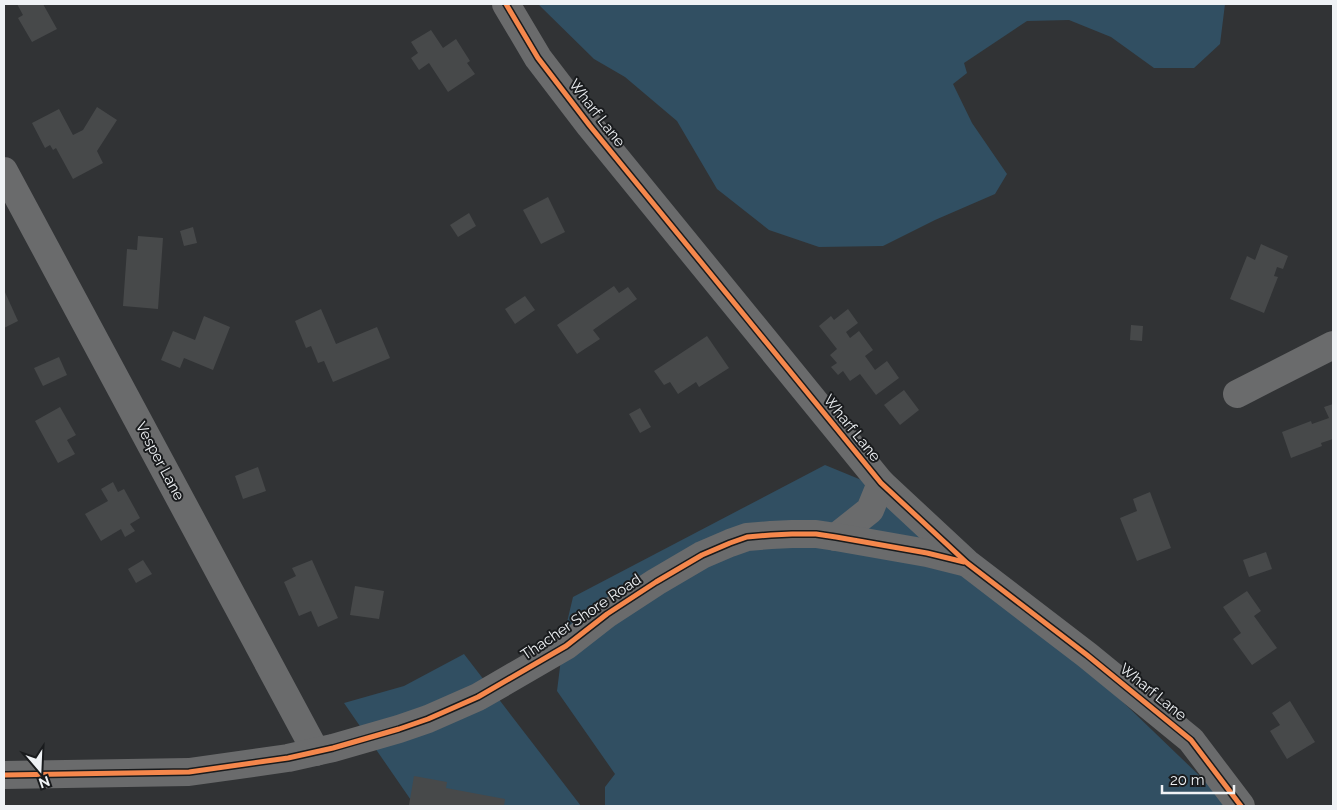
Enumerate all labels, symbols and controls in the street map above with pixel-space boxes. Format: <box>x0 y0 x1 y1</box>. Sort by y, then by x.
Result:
street label: Wharf Lane <box>565 76 629 151</box>
street label: Wharf Lane <box>820 391 885 465</box>
street label: Vesper Lane <box>132 419 188 504</box>
street label: Thacher Shore Road <box>518 570 644 664</box>
street label: Wharf Lane <box>1116 660 1190 725</box>
north arrow <box>15 745 65 795</box>
scale bar <box>1162 762 1234 794</box>
text: 20 m <box>1170 771 1205 789</box>
text: N <box>37 773 52 792</box>

